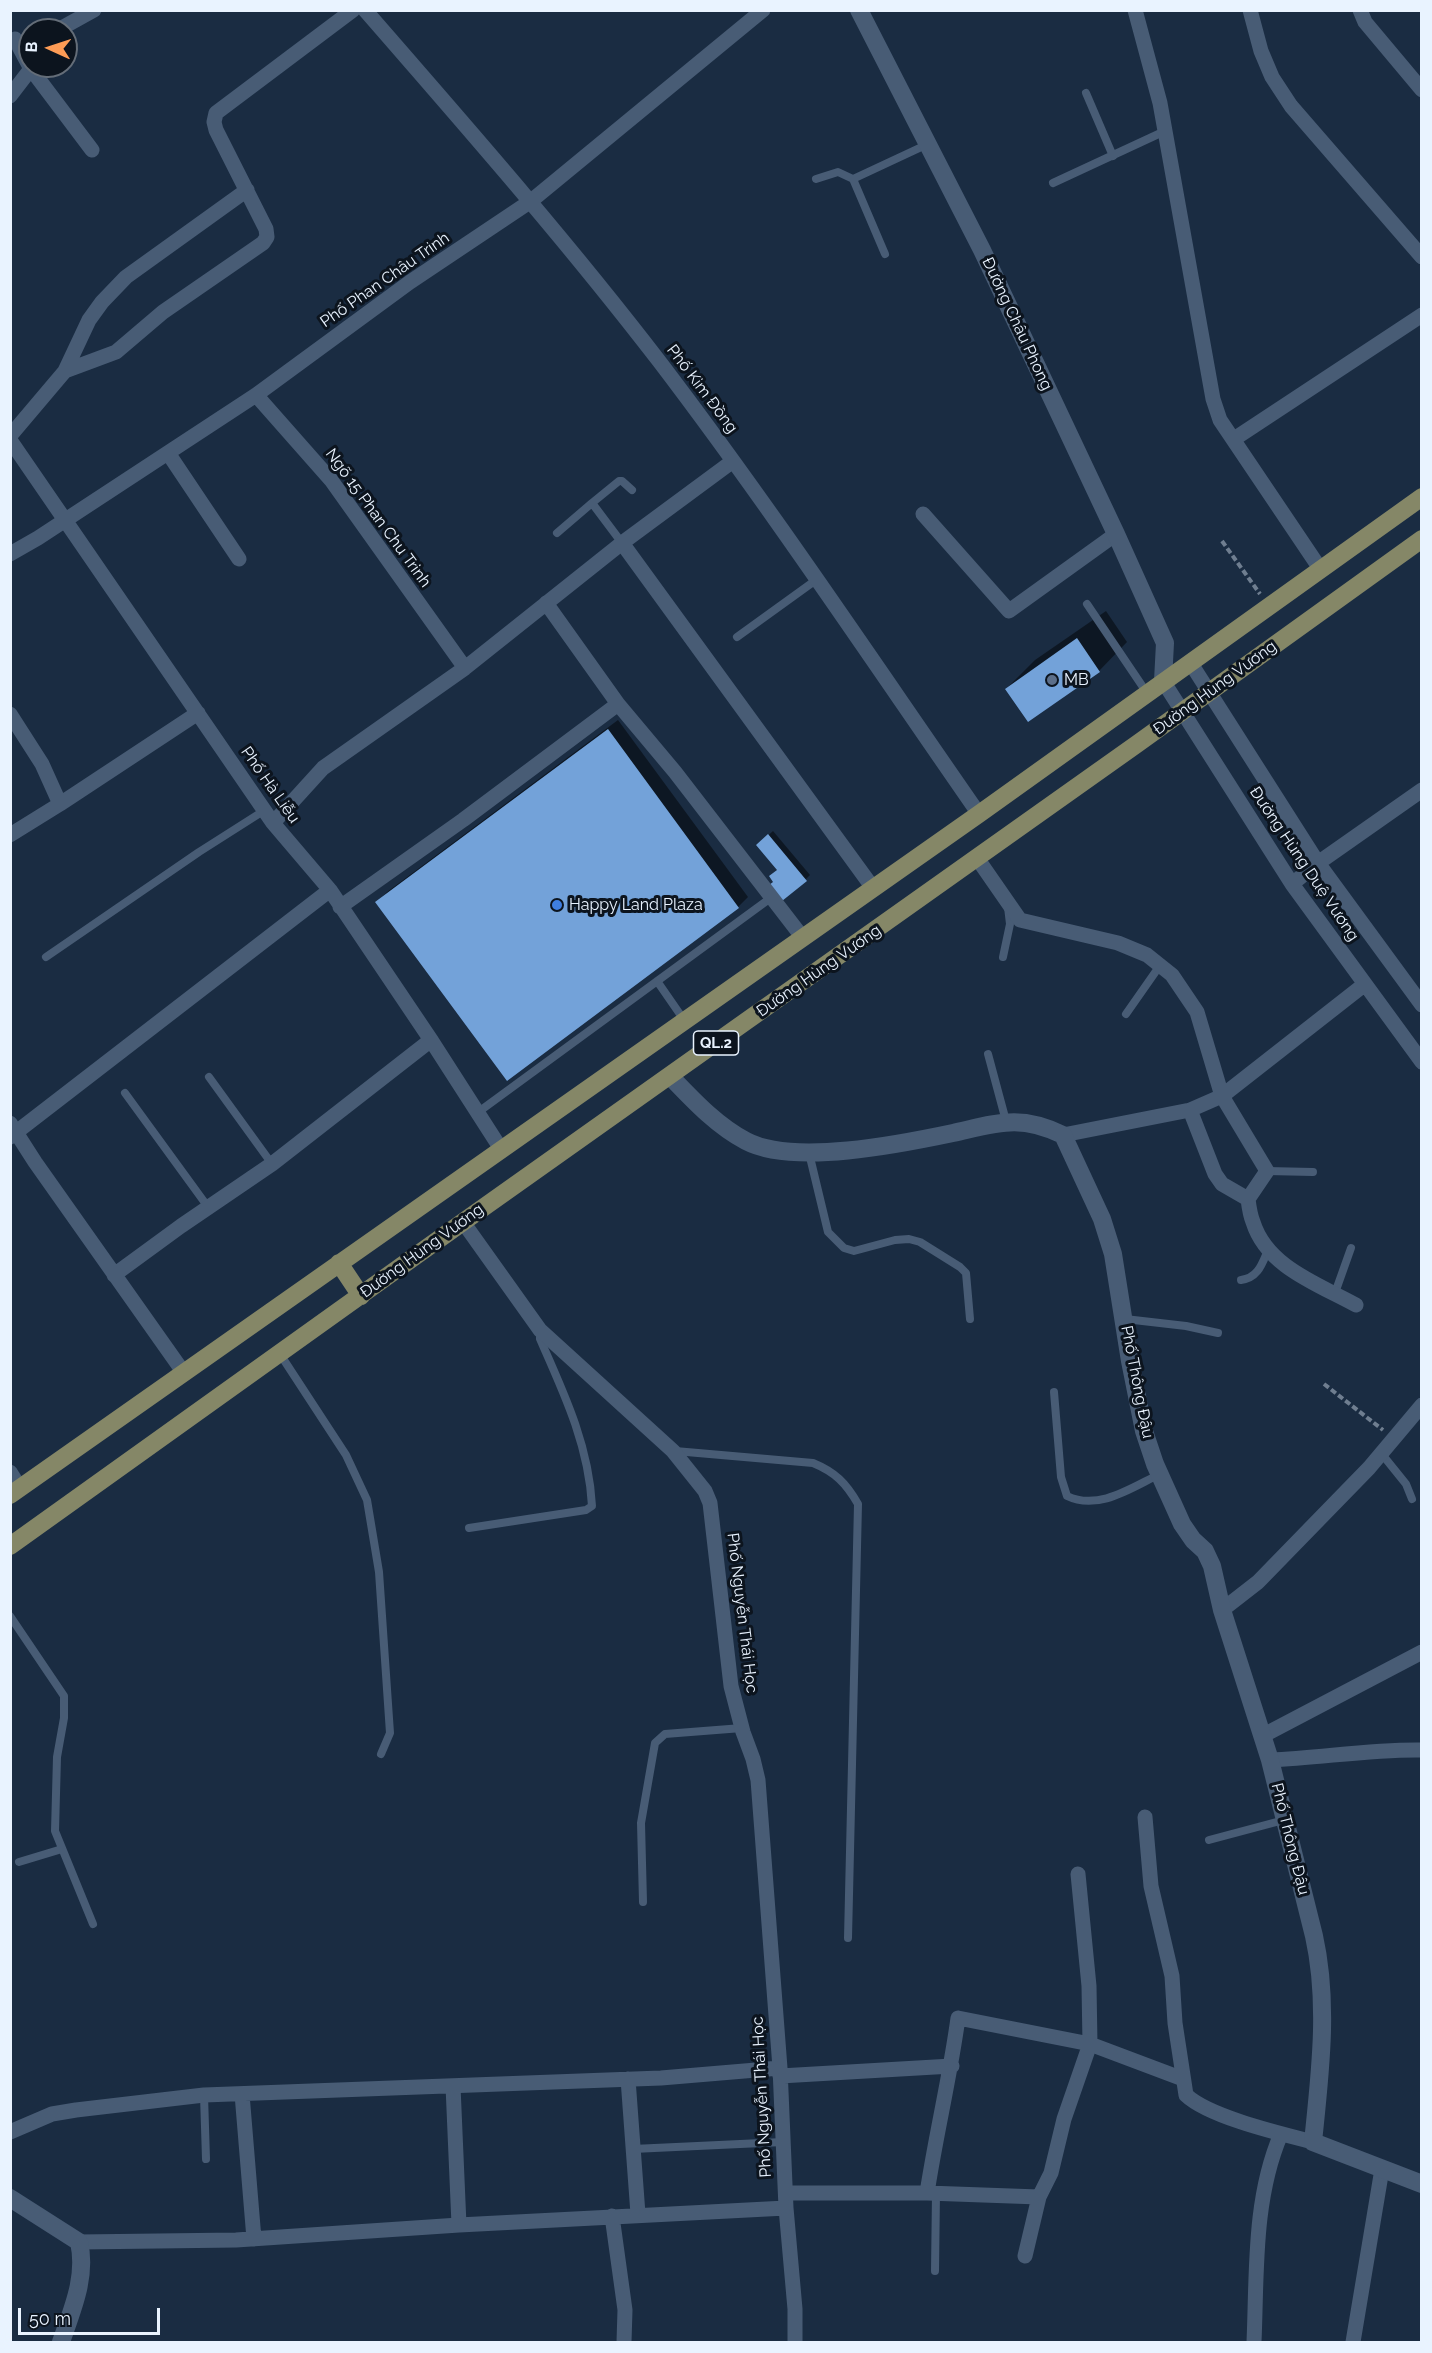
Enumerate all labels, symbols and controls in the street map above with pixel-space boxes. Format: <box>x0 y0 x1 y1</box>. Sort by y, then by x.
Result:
north arrow <box>18 18 78 78</box>
text: B <box>22 41 41 53</box>
street label: Phố Phan Châu Trinh <box>317 228 453 332</box>
street label: Đường Châu Phong <box>978 254 1056 394</box>
street label: Phố Kim Đồng <box>663 341 741 437</box>
street label: Ngõ 15 Phan Chu Trinh <box>321 445 435 591</box>
street label: Đường Hùng Vương <box>1150 637 1280 739</box>
place label: MB <box>1064 670 1089 690</box>
marker: MB <box>1045 673 1059 687</box>
street label: Phố Hà Liễu <box>237 743 303 827</box>
street label: Đường Hùng Duệ Vương <box>1245 783 1363 945</box>
place label: Happy Land Plaza <box>569 895 703 915</box>
marker: Happy Land Plaza <box>550 898 564 912</box>
street label: Đường Hùng Vương <box>753 921 885 1021</box>
road number: QL.2 <box>694 1031 738 1055</box>
street label: Đường Hùng Vương <box>357 1200 487 1302</box>
street label: Phố Thông Đậu <box>1117 1324 1157 1440</box>
street label: Phố Nguyễn Thái Học <box>723 1532 761 1694</box>
street label: Phố Thông Đậu <box>1267 1781 1313 1897</box>
street label: Phố Nguyễn Thái Học <box>748 2016 776 2178</box>
scale bar <box>21 2296 164 2334</box>
text: 50 m <box>29 2308 71 2329</box>

